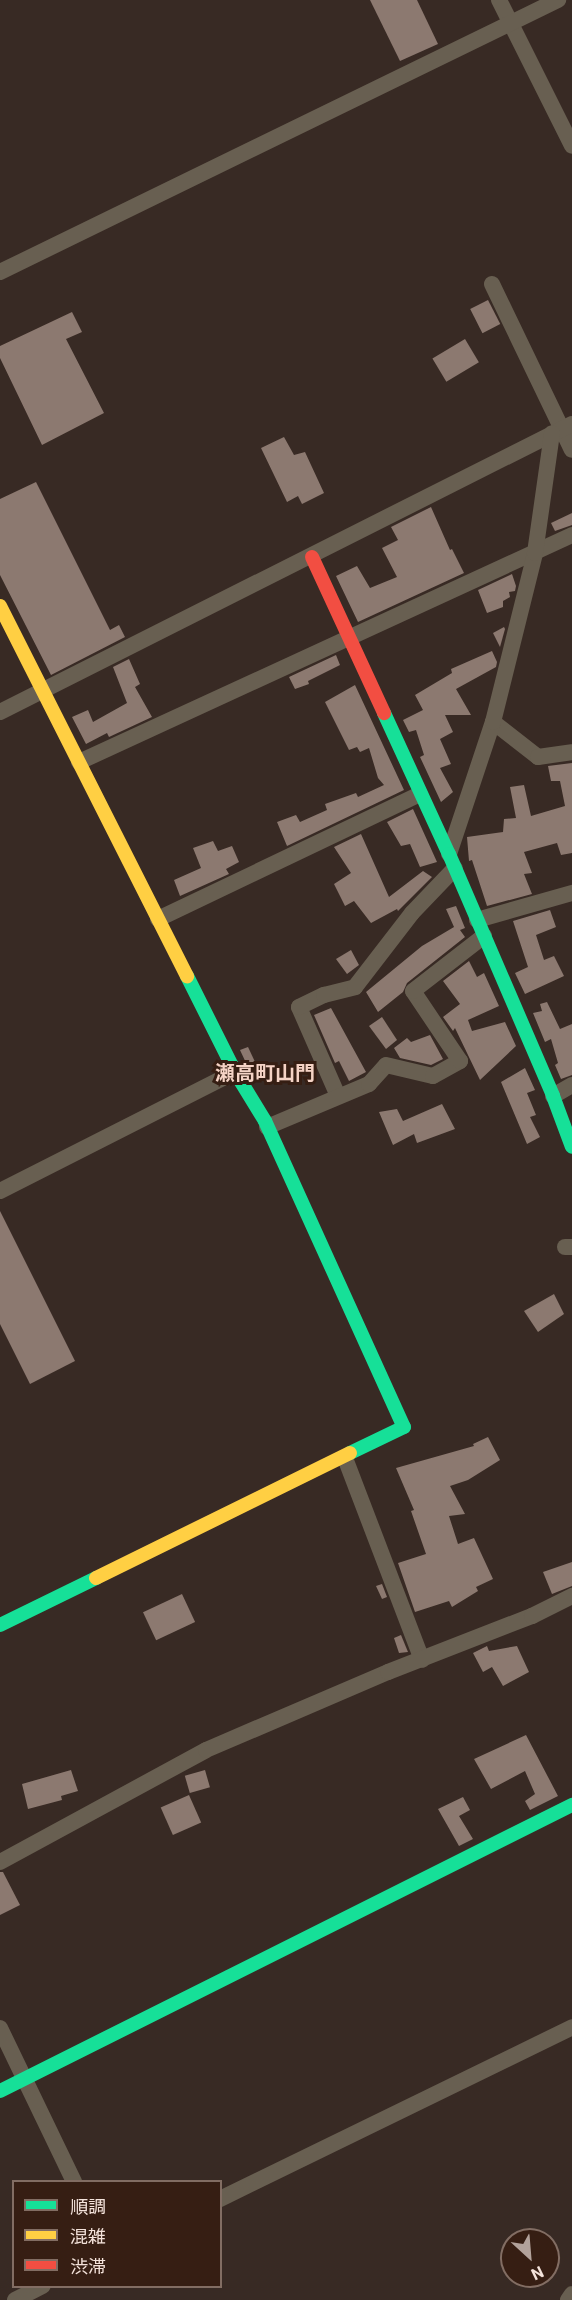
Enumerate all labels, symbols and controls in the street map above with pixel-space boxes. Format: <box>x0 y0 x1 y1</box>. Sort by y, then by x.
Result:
district label: 瀬高町山門 <box>215 1061 315 1085</box>
legend <box>12 2180 222 2288</box>
text: 順調 <box>70 2196 106 2217</box>
text: 混雑 <box>70 2226 106 2247</box>
north arrow <box>500 2228 560 2288</box>
text: 渋滞 <box>70 2256 106 2277</box>
text: N <box>528 2262 546 2284</box>

